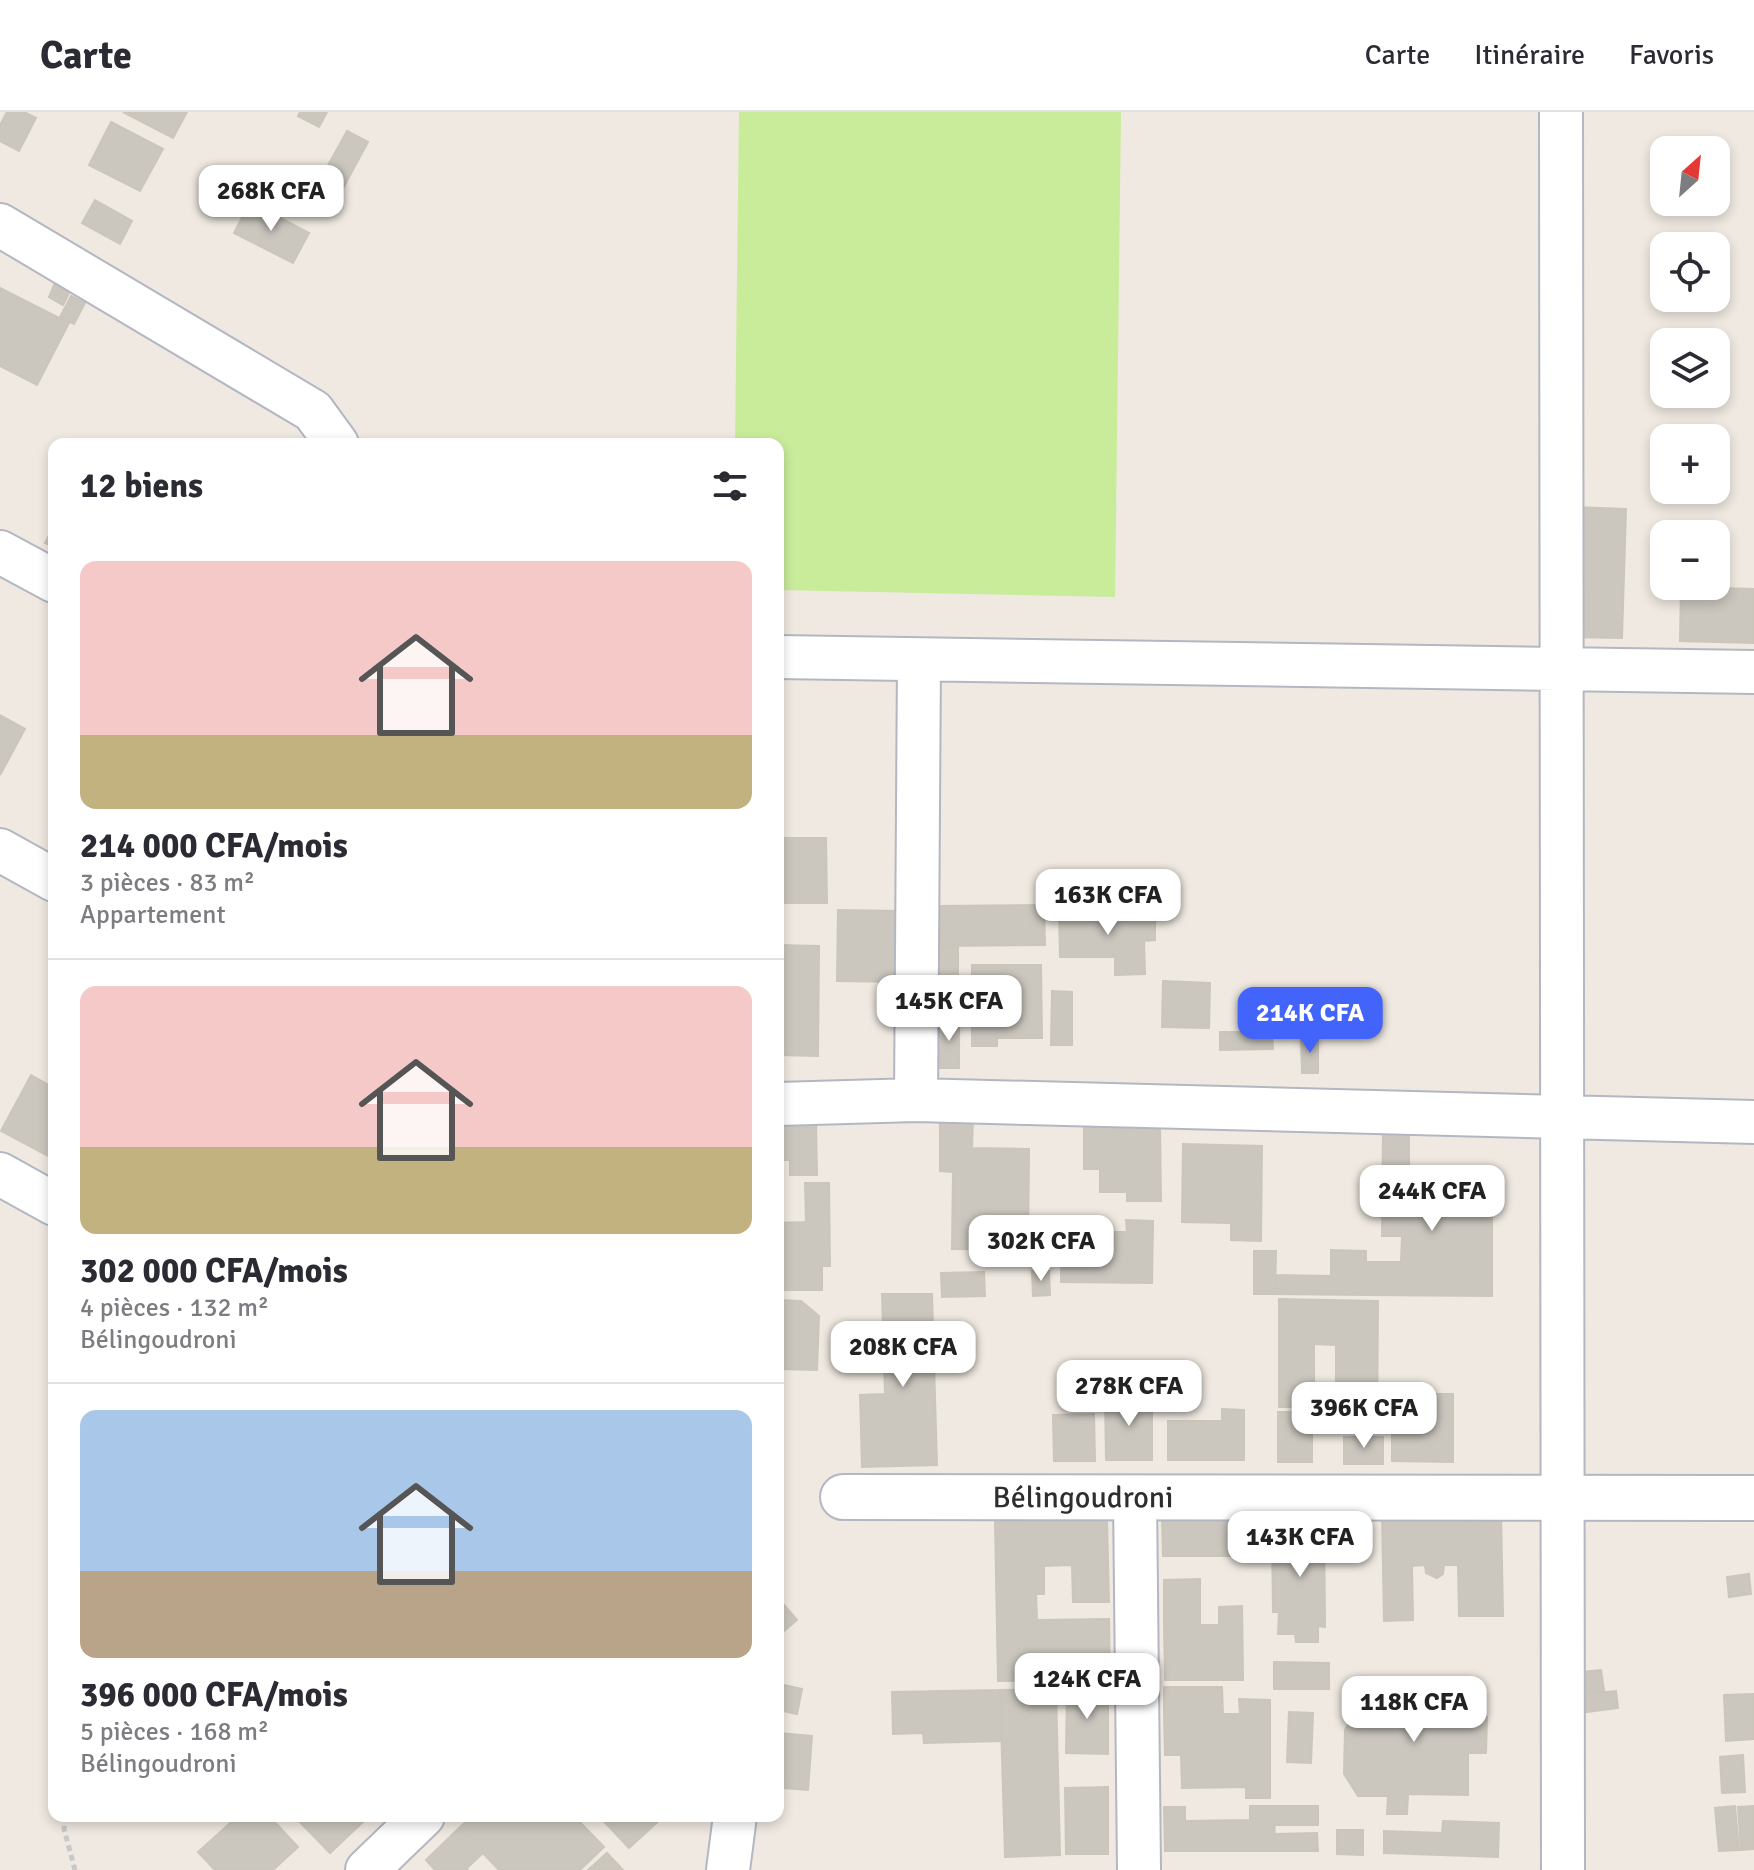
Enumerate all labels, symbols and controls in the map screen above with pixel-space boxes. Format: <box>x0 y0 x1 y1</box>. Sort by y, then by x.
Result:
text: Carte <box>40 32 132 79</box>
text: Carte <box>1365 38 1430 72</box>
text: Itinéraire <box>1474 38 1585 72</box>
text: Favoris <box>1629 38 1714 72</box>
north arrow <box>1650 136 1730 216</box>
map controls <box>1650 136 1730 600</box>
pin: 268K CFA <box>188 165 354 233</box>
text: 268K CFA <box>217 175 325 207</box>
button: locate <box>1650 232 1730 312</box>
button: layers <box>1650 328 1730 408</box>
button: + <box>1650 424 1730 504</box>
icon: filters <box>708 464 752 508</box>
text: 12 biens <box>80 465 203 507</box>
button: − <box>1650 520 1730 600</box>
icon: home <box>344 613 488 757</box>
text: 214 000 CFA/mois <box>80 825 348 867</box>
text: 3 pièces · 83 m² <box>80 867 255 899</box>
pin: 163K CFA <box>1025 869 1191 937</box>
text: 163K CFA <box>1054 879 1162 911</box>
text: Appartement <box>80 899 226 931</box>
pin: 145K CFA <box>866 975 1032 1043</box>
text: 145K CFA <box>895 985 1003 1017</box>
pin: 214K CFA <box>1227 987 1393 1055</box>
text: 214K CFA <box>1256 997 1364 1029</box>
icon: home <box>344 1038 488 1182</box>
pin: 244K CFA <box>1349 1165 1515 1233</box>
text: 244K CFA <box>1378 1175 1486 1207</box>
pin: 302K CFA <box>958 1215 1124 1283</box>
text: 302K CFA <box>987 1225 1095 1257</box>
text: 302 000 CFA/mois <box>80 1250 348 1292</box>
text: 4 pièces · 132 m² <box>80 1292 269 1324</box>
pin: 208K CFA <box>820 1321 986 1389</box>
text: Bélingoudroni <box>80 1324 237 1356</box>
text: 208K CFA <box>849 1331 957 1363</box>
pin: 278K CFA <box>1046 1360 1212 1428</box>
text: 278K CFA <box>1075 1370 1183 1402</box>
pin: 396K CFA <box>1281 1382 1447 1450</box>
text: 396K CFA <box>1310 1392 1418 1424</box>
icon: home <box>344 1462 488 1606</box>
street label: Bélingoudroni <box>993 1479 1173 1516</box>
pin: 143K CFA <box>1217 1511 1383 1579</box>
text: 143K CFA <box>1246 1521 1354 1553</box>
pin: 124K CFA <box>1004 1653 1170 1721</box>
text: 124K CFA <box>1033 1663 1141 1695</box>
text: 396 000 CFA/mois <box>80 1674 348 1716</box>
pin: 118K CFA <box>1331 1676 1497 1744</box>
text: 118K CFA <box>1360 1686 1468 1718</box>
text: 5 pièces · 168 m² <box>80 1716 269 1748</box>
text: Bélingoudroni <box>80 1748 237 1780</box>

